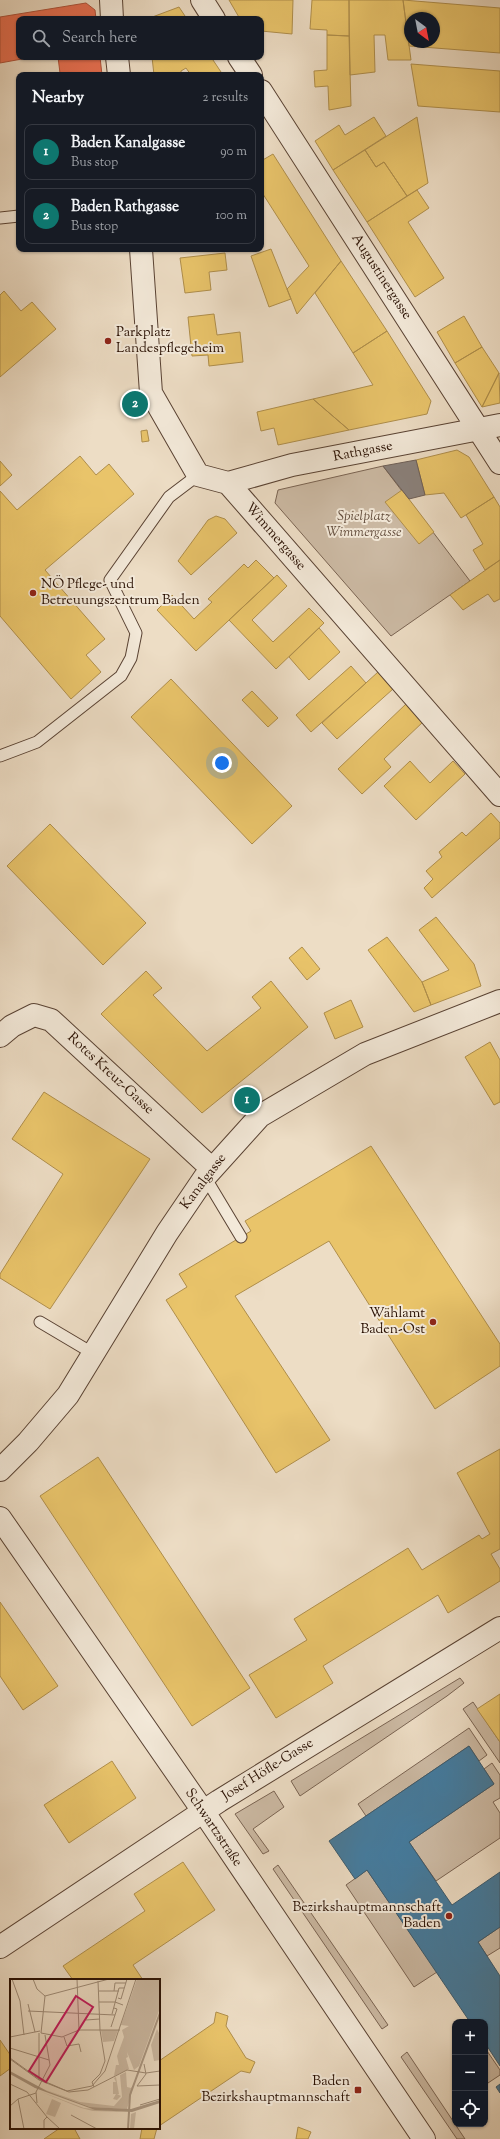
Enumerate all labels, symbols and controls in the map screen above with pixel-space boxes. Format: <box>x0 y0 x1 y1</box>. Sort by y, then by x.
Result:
north arrow <box>404 12 440 48</box>
search box <box>16 16 264 60</box>
icon: search <box>30 27 52 49</box>
text: Search here <box>62 28 137 49</box>
text: Nearby <box>32 86 84 110</box>
text: 2 results <box>203 89 248 107</box>
text: Baden Kanalgasse <box>71 133 185 154</box>
text: 1 <box>44 143 48 161</box>
text: 90 m <box>220 143 247 161</box>
text: Bus stop <box>71 154 118 172</box>
text: Baden Rathgasse <box>71 197 179 218</box>
text: 2 <box>43 207 49 225</box>
text: 100 m <box>215 207 247 225</box>
text: Bus stop <box>71 218 118 236</box>
street label: Augustinergasse <box>346 230 416 324</box>
place label: Parkplatz Landespflegeheim <box>116 323 225 359</box>
marker: Parkplatz Landespflegeheim <box>103 336 113 346</box>
pin: 2 <box>122 389 148 419</box>
street label: Rathgasse <box>332 436 394 468</box>
street label: Wimmergasse <box>240 499 310 575</box>
park label: Spielplatz Wimmergasse <box>326 507 402 543</box>
place label: NÖ Pflege- und Betreuungszentrum Baden <box>41 574 200 611</box>
marker: NÖ Pflege- und Betreuungszentrum Baden <box>28 588 38 598</box>
your location <box>212 753 232 773</box>
street label: Rotes Kreuz-Gasse <box>62 1028 158 1120</box>
pin: 1 <box>234 1085 260 1115</box>
street label: Kanalgasse <box>176 1150 232 1214</box>
place label: Wählamt Baden-Ost <box>361 1304 425 1340</box>
marker: Wählamt Baden-Ost <box>428 1317 438 1327</box>
street label: Josef Höfle-Gasse <box>218 1734 318 1807</box>
street label: Schwartzstraße <box>179 1785 247 1871</box>
place label: Bezirkshauptmannschaft Baden <box>292 1898 441 1934</box>
marker: Bezirkshauptmannschaft Baden <box>444 1911 454 1921</box>
inset map <box>10 1979 160 2129</box>
map controls <box>452 2019 488 2127</box>
button: + <box>452 2019 488 2055</box>
button: − <box>452 2055 488 2091</box>
place label: Baden Bezirkshauptmannschaft <box>201 2072 350 2108</box>
marker: Baden Bezirkshauptmannschaft <box>353 2085 363 2095</box>
button: locate <box>452 2091 488 2127</box>

